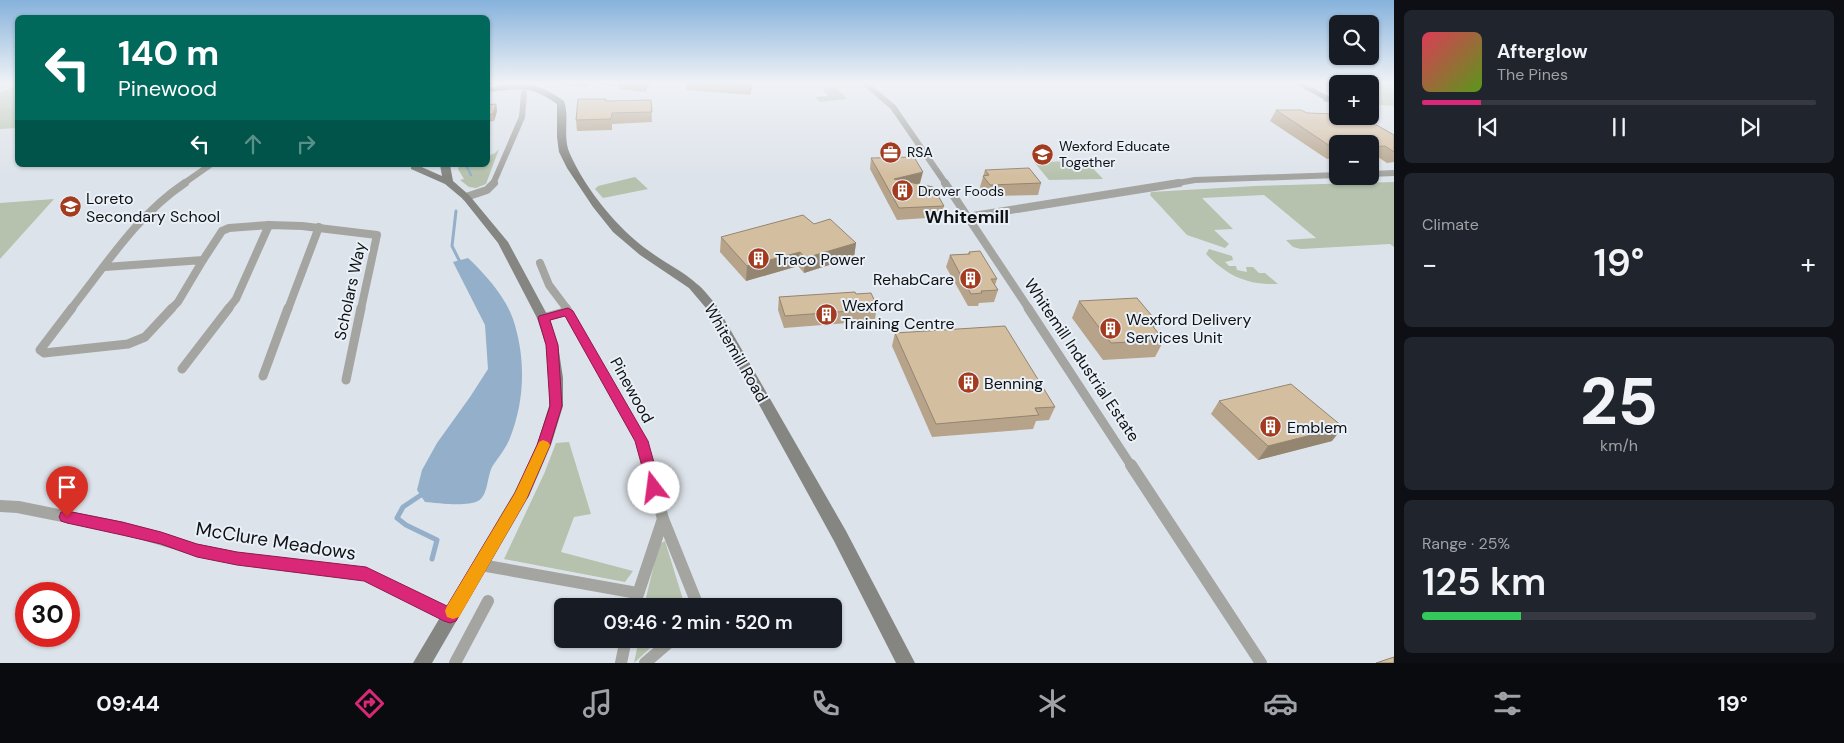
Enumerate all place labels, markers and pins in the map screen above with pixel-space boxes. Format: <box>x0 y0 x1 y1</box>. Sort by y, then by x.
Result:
place label: Wexford Educate Together <box>1059 137 1170 171</box>
office icon: RSA <box>879 140 903 164</box>
school or university icon: Wexford Educate Together <box>1031 142 1055 166</box>
place label: RSA <box>907 143 933 161</box>
building icon: Drover Foods <box>890 179 914 203</box>
place label: Drover Foods <box>918 182 1004 200</box>
place label: Loreto Secondary School <box>86 188 220 227</box>
school or university icon: Loreto Secondary School <box>58 195 82 219</box>
building icon: Traco Power <box>747 247 771 271</box>
place label: Traco Power <box>775 249 866 270</box>
building icon: RehabCare <box>958 267 982 291</box>
place label: RehabCare <box>873 269 954 290</box>
place label: Wexford Training Centre <box>842 295 955 334</box>
building icon: Wexford Training Centre <box>814 302 838 326</box>
place label: Wexford Delivery Services Unit <box>1126 309 1251 348</box>
building icon: Wexford Delivery Services Unit <box>1098 316 1122 340</box>
building icon: Benning <box>956 371 980 395</box>
place label: Benning <box>984 373 1043 394</box>
building icon: Emblem <box>1259 415 1283 439</box>
place label: Emblem <box>1287 417 1347 438</box>
pin <box>46 466 88 517</box>

